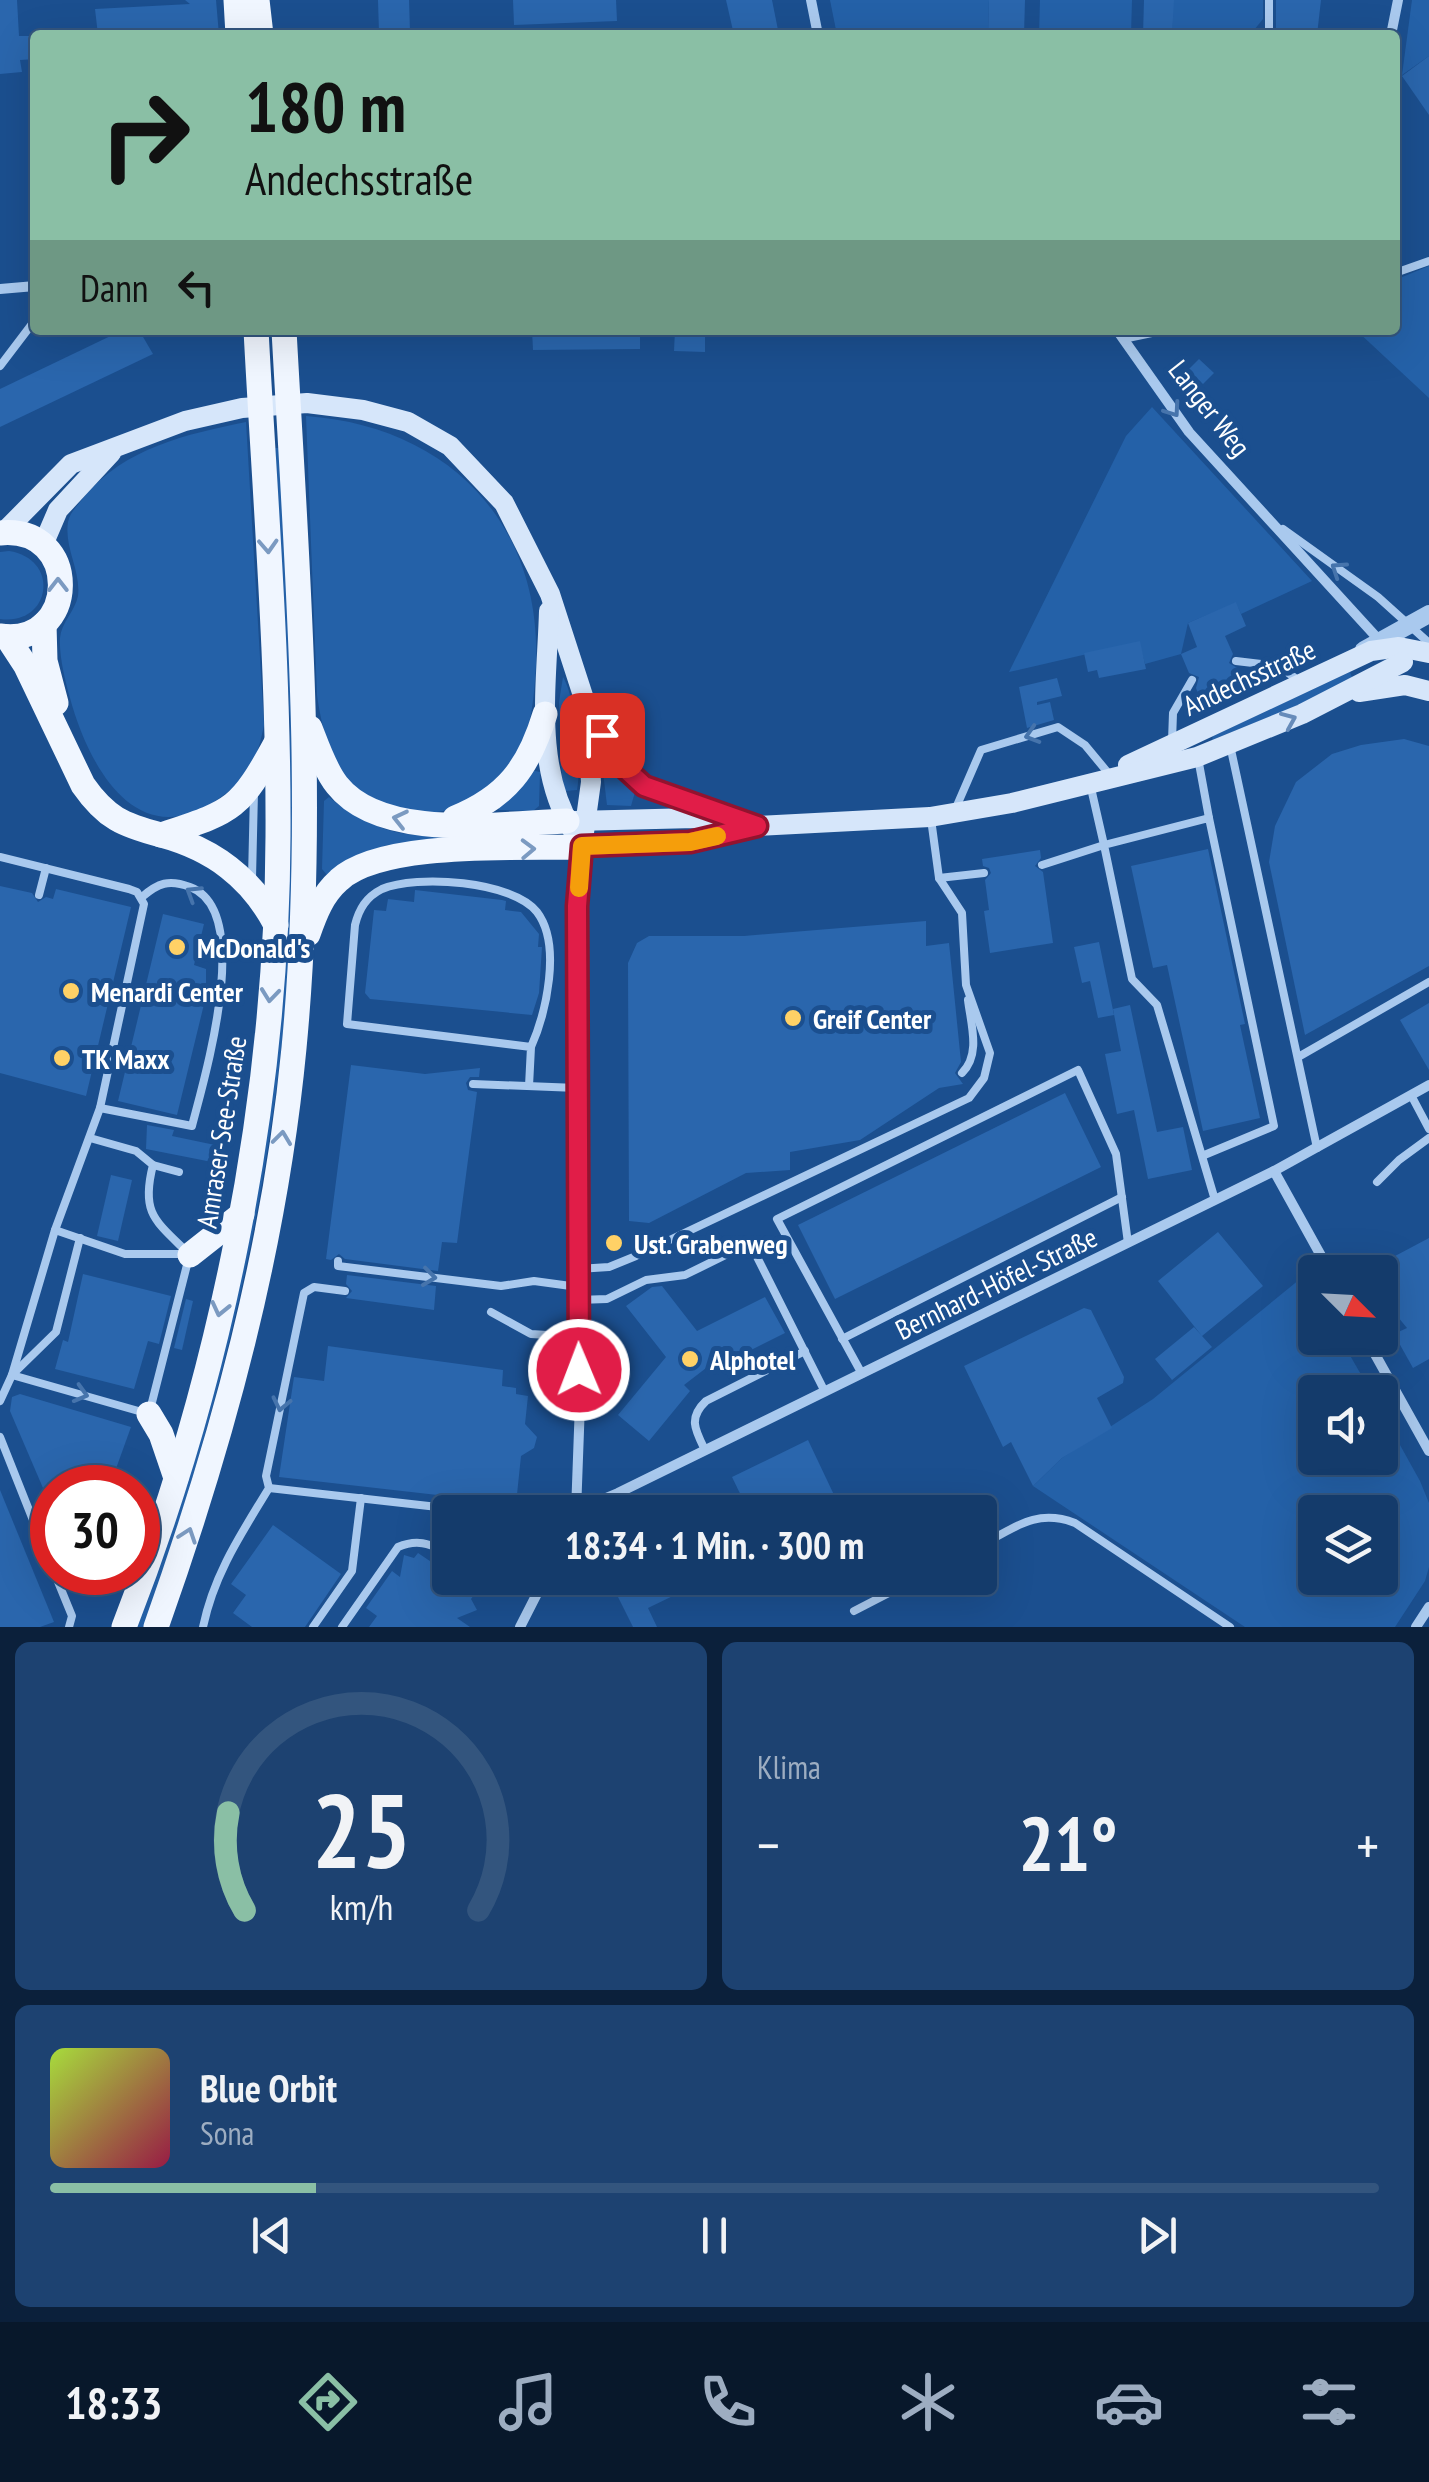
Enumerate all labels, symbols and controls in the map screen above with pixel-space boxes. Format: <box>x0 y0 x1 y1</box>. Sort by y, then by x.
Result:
text: 180 m <box>245 61 406 151</box>
icon: right <box>80 70 210 200</box>
text: Andechsstraße <box>245 149 473 207</box>
icon: left <box>169 260 224 315</box>
text: Dann <box>80 263 149 312</box>
street label: Langer Weg <box>1161 352 1259 464</box>
one-way arrow <box>1161 399 1179 417</box>
one-way arrow <box>257 539 278 555</box>
one-way arrow <box>1331 563 1350 581</box>
one-way arrow <box>47 577 69 592</box>
street label: Andechsstraße <box>1177 630 1321 724</box>
pin <box>560 693 645 778</box>
icon: arrive <box>575 708 630 763</box>
one-way arrow <box>1279 712 1297 732</box>
one-way arrow <box>1024 723 1041 743</box>
one-way arrow <box>392 809 409 830</box>
one-way arrow <box>520 838 536 859</box>
one-way arrow <box>186 886 204 905</box>
place label: McDonald's <box>197 929 311 966</box>
marker: McDonald's <box>166 936 188 958</box>
place label: Menardi Center <box>91 973 244 1010</box>
marker: Menardi Center <box>60 980 82 1002</box>
one-way arrow <box>260 988 282 1004</box>
place label: Greif Center <box>813 1000 932 1037</box>
marker: Greif Center <box>782 1007 804 1029</box>
street label: Amraser-See-Straße <box>188 1033 254 1231</box>
place label: TK Maxx <box>82 1040 170 1077</box>
marker: TK Maxx <box>51 1047 73 1069</box>
one-way arrow <box>271 1129 292 1146</box>
street label: Bernhard-Höfel-Straße <box>889 1218 1103 1348</box>
place label: Ust. Grabenweg <box>634 1225 788 1262</box>
marker: Ust. Grabenweg <box>603 1232 625 1254</box>
north arrow <box>1298 1255 1398 1355</box>
map controls <box>1298 1255 1398 1595</box>
one-way arrow <box>422 1266 438 1287</box>
one-way arrow <box>211 1300 232 1317</box>
position arrow <box>527 1318 631 1422</box>
place label: Alphotel <box>709 1341 796 1378</box>
marker: Alphotel <box>679 1348 701 1370</box>
button: sound <box>1298 1375 1398 1475</box>
one-way arrow <box>71 1383 89 1404</box>
one-way arrow <box>271 1395 292 1412</box>
speed limit sign: 30 <box>30 1465 160 1595</box>
button: layers <box>1298 1495 1398 1595</box>
text: 18:34 · 1 Min. · 300 m <box>565 1520 864 1569</box>
one-way arrow <box>177 1528 197 1545</box>
text: Klima <box>757 1746 821 1788</box>
text: 25 <box>311 1762 411 1897</box>
text: 21° <box>1018 1795 1118 1892</box>
text: − <box>757 1809 780 1880</box>
text: + <box>1356 1809 1379 1880</box>
text: km/h <box>329 1884 393 1930</box>
text: Blue Orbit <box>200 2063 337 2112</box>
text: Sona <box>200 2112 254 2154</box>
icon: previous <box>244 2208 299 2263</box>
icon: pause <box>687 2208 742 2263</box>
icon: next <box>1130 2208 1185 2263</box>
icon: directions <box>293 2367 363 2437</box>
icon: music <box>493 2367 563 2437</box>
icon: phone <box>693 2367 763 2437</box>
icon: climate <box>893 2367 963 2437</box>
icon: car <box>1094 2367 1164 2437</box>
icon: filters <box>1294 2367 1364 2437</box>
text: 18:33 <box>65 2373 162 2431</box>

